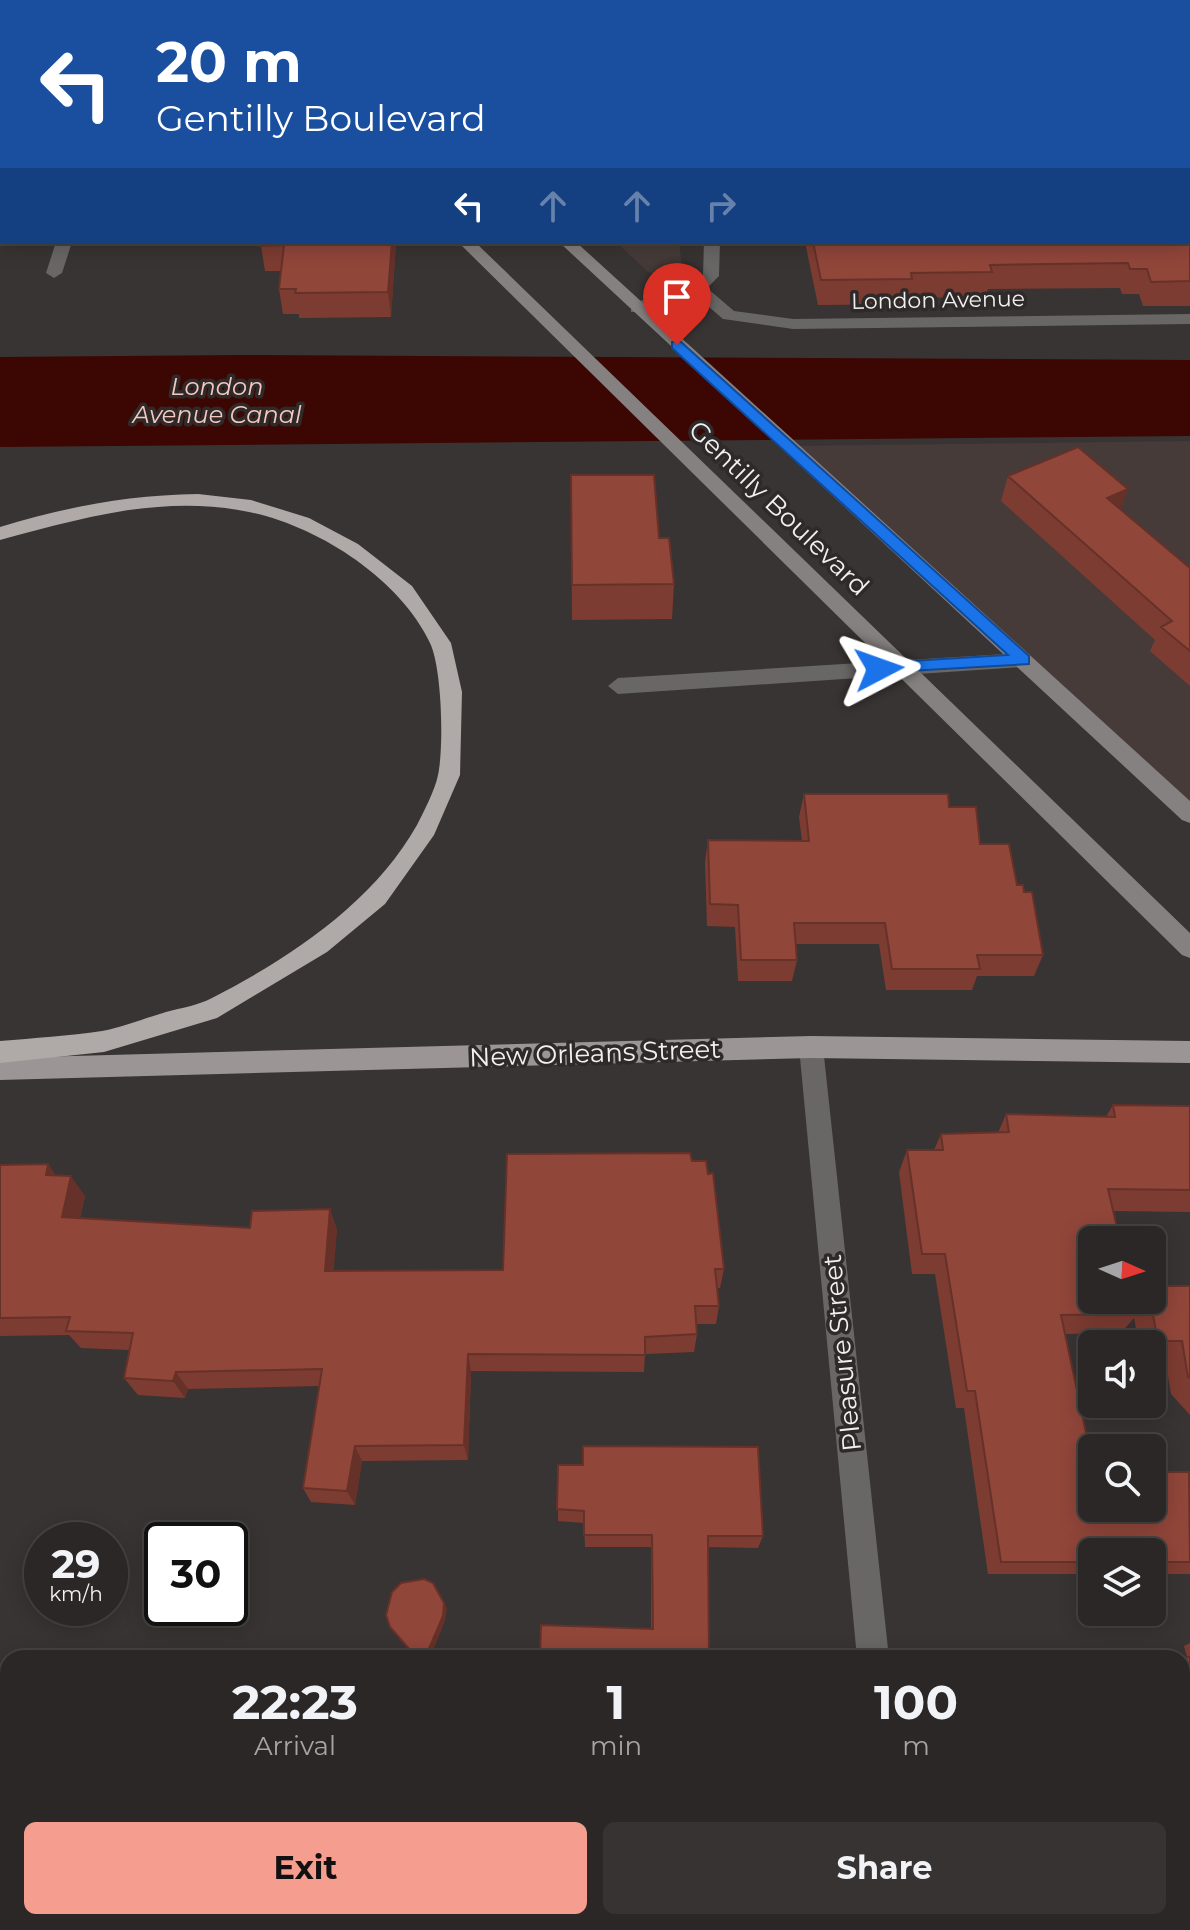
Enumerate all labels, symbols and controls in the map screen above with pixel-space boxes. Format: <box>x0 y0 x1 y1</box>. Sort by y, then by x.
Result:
text: 20 m <box>156 28 302 96</box>
icon: left <box>24 32 128 136</box>
text: Gentilly Boulevard <box>156 96 486 140</box>
icon: left <box>447 184 491 228</box>
icon: ahead <box>531 184 575 228</box>
icon: ahead <box>615 184 659 228</box>
icon: right <box>699 184 743 228</box>
pin <box>643 263 711 345</box>
icon: arrive <box>655 275 699 319</box>
street label: London Avenue <box>851 285 1025 315</box>
water label: London Avenue Canal <box>131 372 302 429</box>
street label: Gentilly Boulevard <box>682 414 876 602</box>
position arrow <box>837 627 921 711</box>
street label: New Orleans Street <box>469 1033 721 1073</box>
north arrow <box>1078 1226 1166 1314</box>
map controls <box>1078 1226 1166 1626</box>
street label: Pleasure Street <box>816 1253 868 1453</box>
button: sound <box>1078 1330 1166 1418</box>
button: search <box>1078 1434 1166 1522</box>
speed limit sign: 30 <box>144 1522 248 1626</box>
button: layers <box>1078 1538 1166 1626</box>
text: 29 <box>51 1539 101 1588</box>
text: km/h <box>49 1582 103 1606</box>
text: 22:23 <box>232 1673 358 1731</box>
text: 1 <box>607 1673 625 1731</box>
text: 100 <box>874 1673 958 1731</box>
text: Arrival <box>254 1730 336 1762</box>
text: min <box>590 1730 642 1762</box>
text: m <box>902 1730 930 1762</box>
button: Exit <box>24 1822 587 1914</box>
button: Share <box>603 1822 1166 1914</box>

